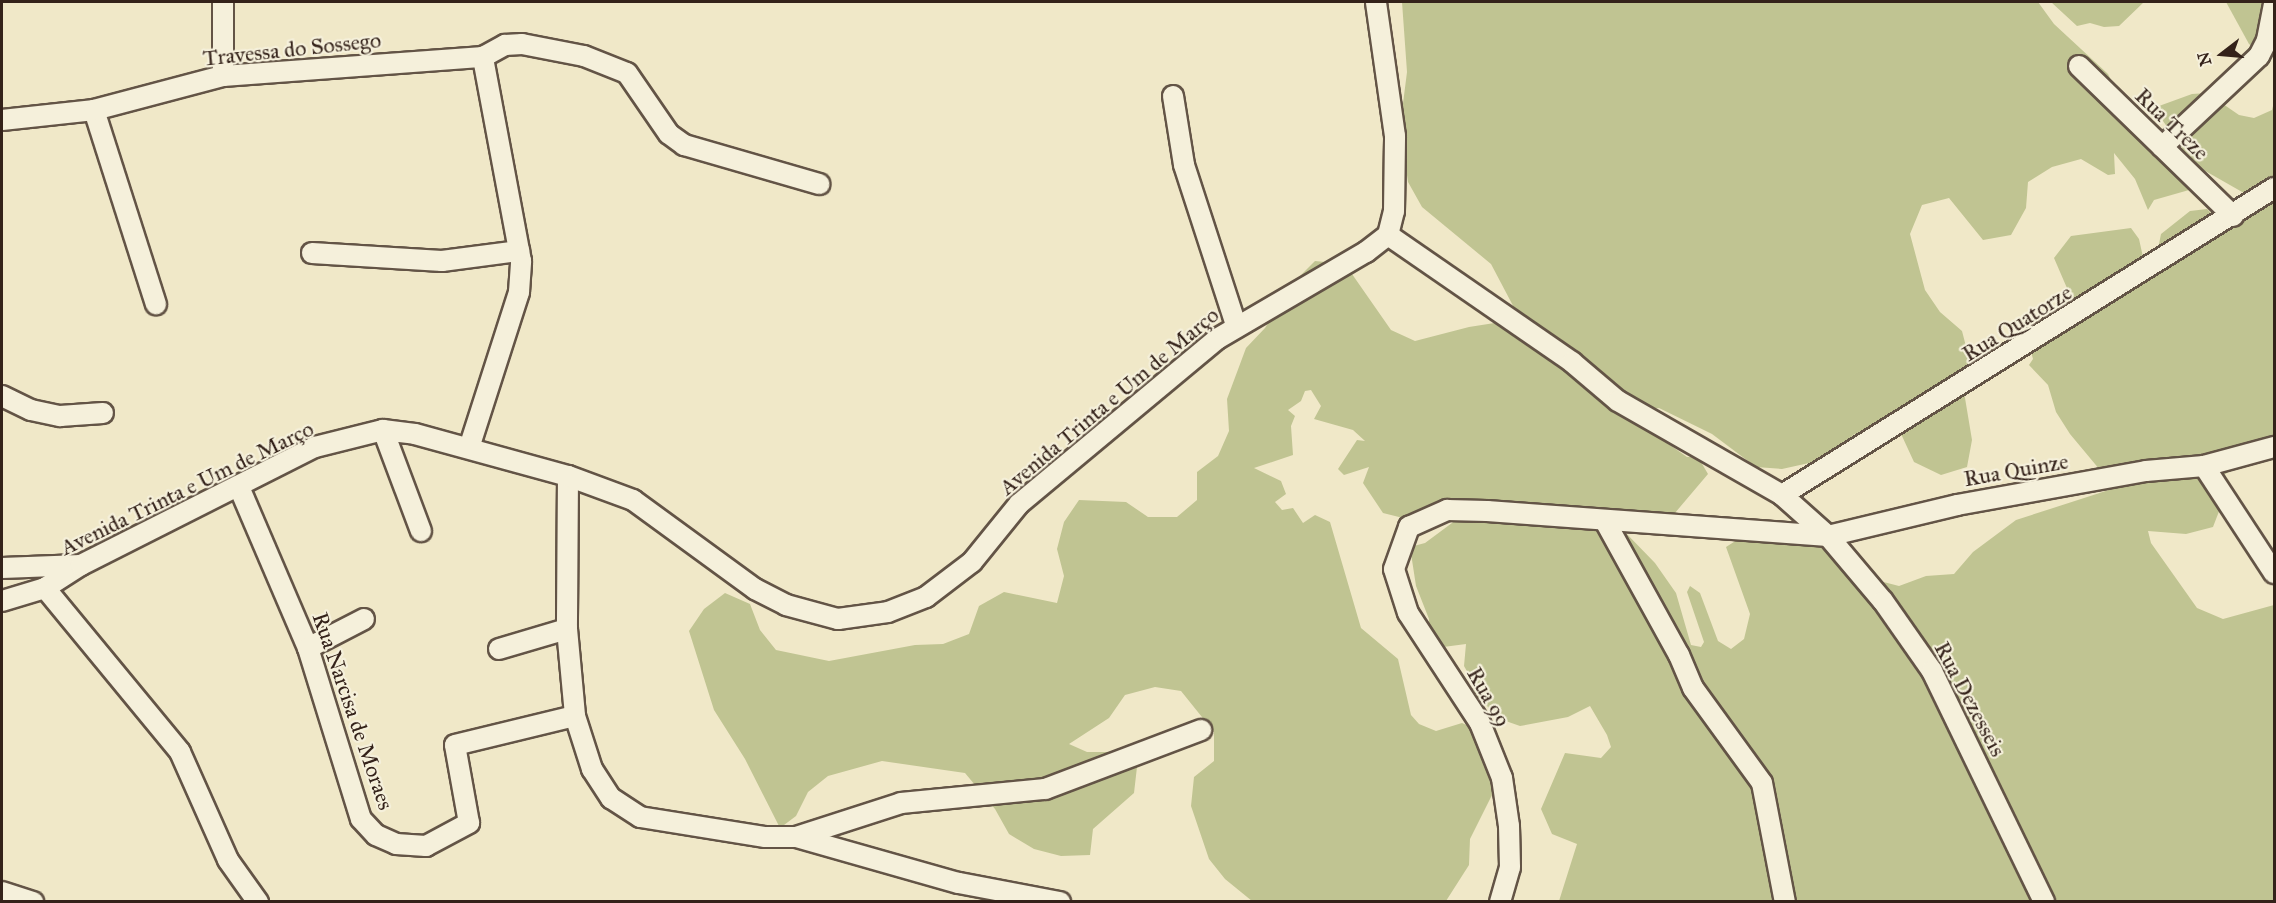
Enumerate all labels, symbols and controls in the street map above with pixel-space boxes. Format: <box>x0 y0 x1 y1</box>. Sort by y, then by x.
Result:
north arrow <box>2192 24 2252 84</box>
street label: Travessa do Sossego <box>202 27 382 71</box>
text: N <box>2193 50 2215 68</box>
street label: Rua Treze <box>2130 82 2214 166</box>
street label: Rua Quatorze <box>1957 279 2077 367</box>
street label: Avenida Trinta e Um de Março <box>994 301 1224 501</box>
street label: Avenida Trinta e Um de Março <box>56 415 318 561</box>
street label: Rua Quinze <box>1962 448 2070 492</box>
street label: Rua Narcisa de Moraes <box>307 609 399 813</box>
street label: Rua Dezesseis <box>1929 637 2011 761</box>
street label: Rua 99 <box>1461 662 1517 732</box>

